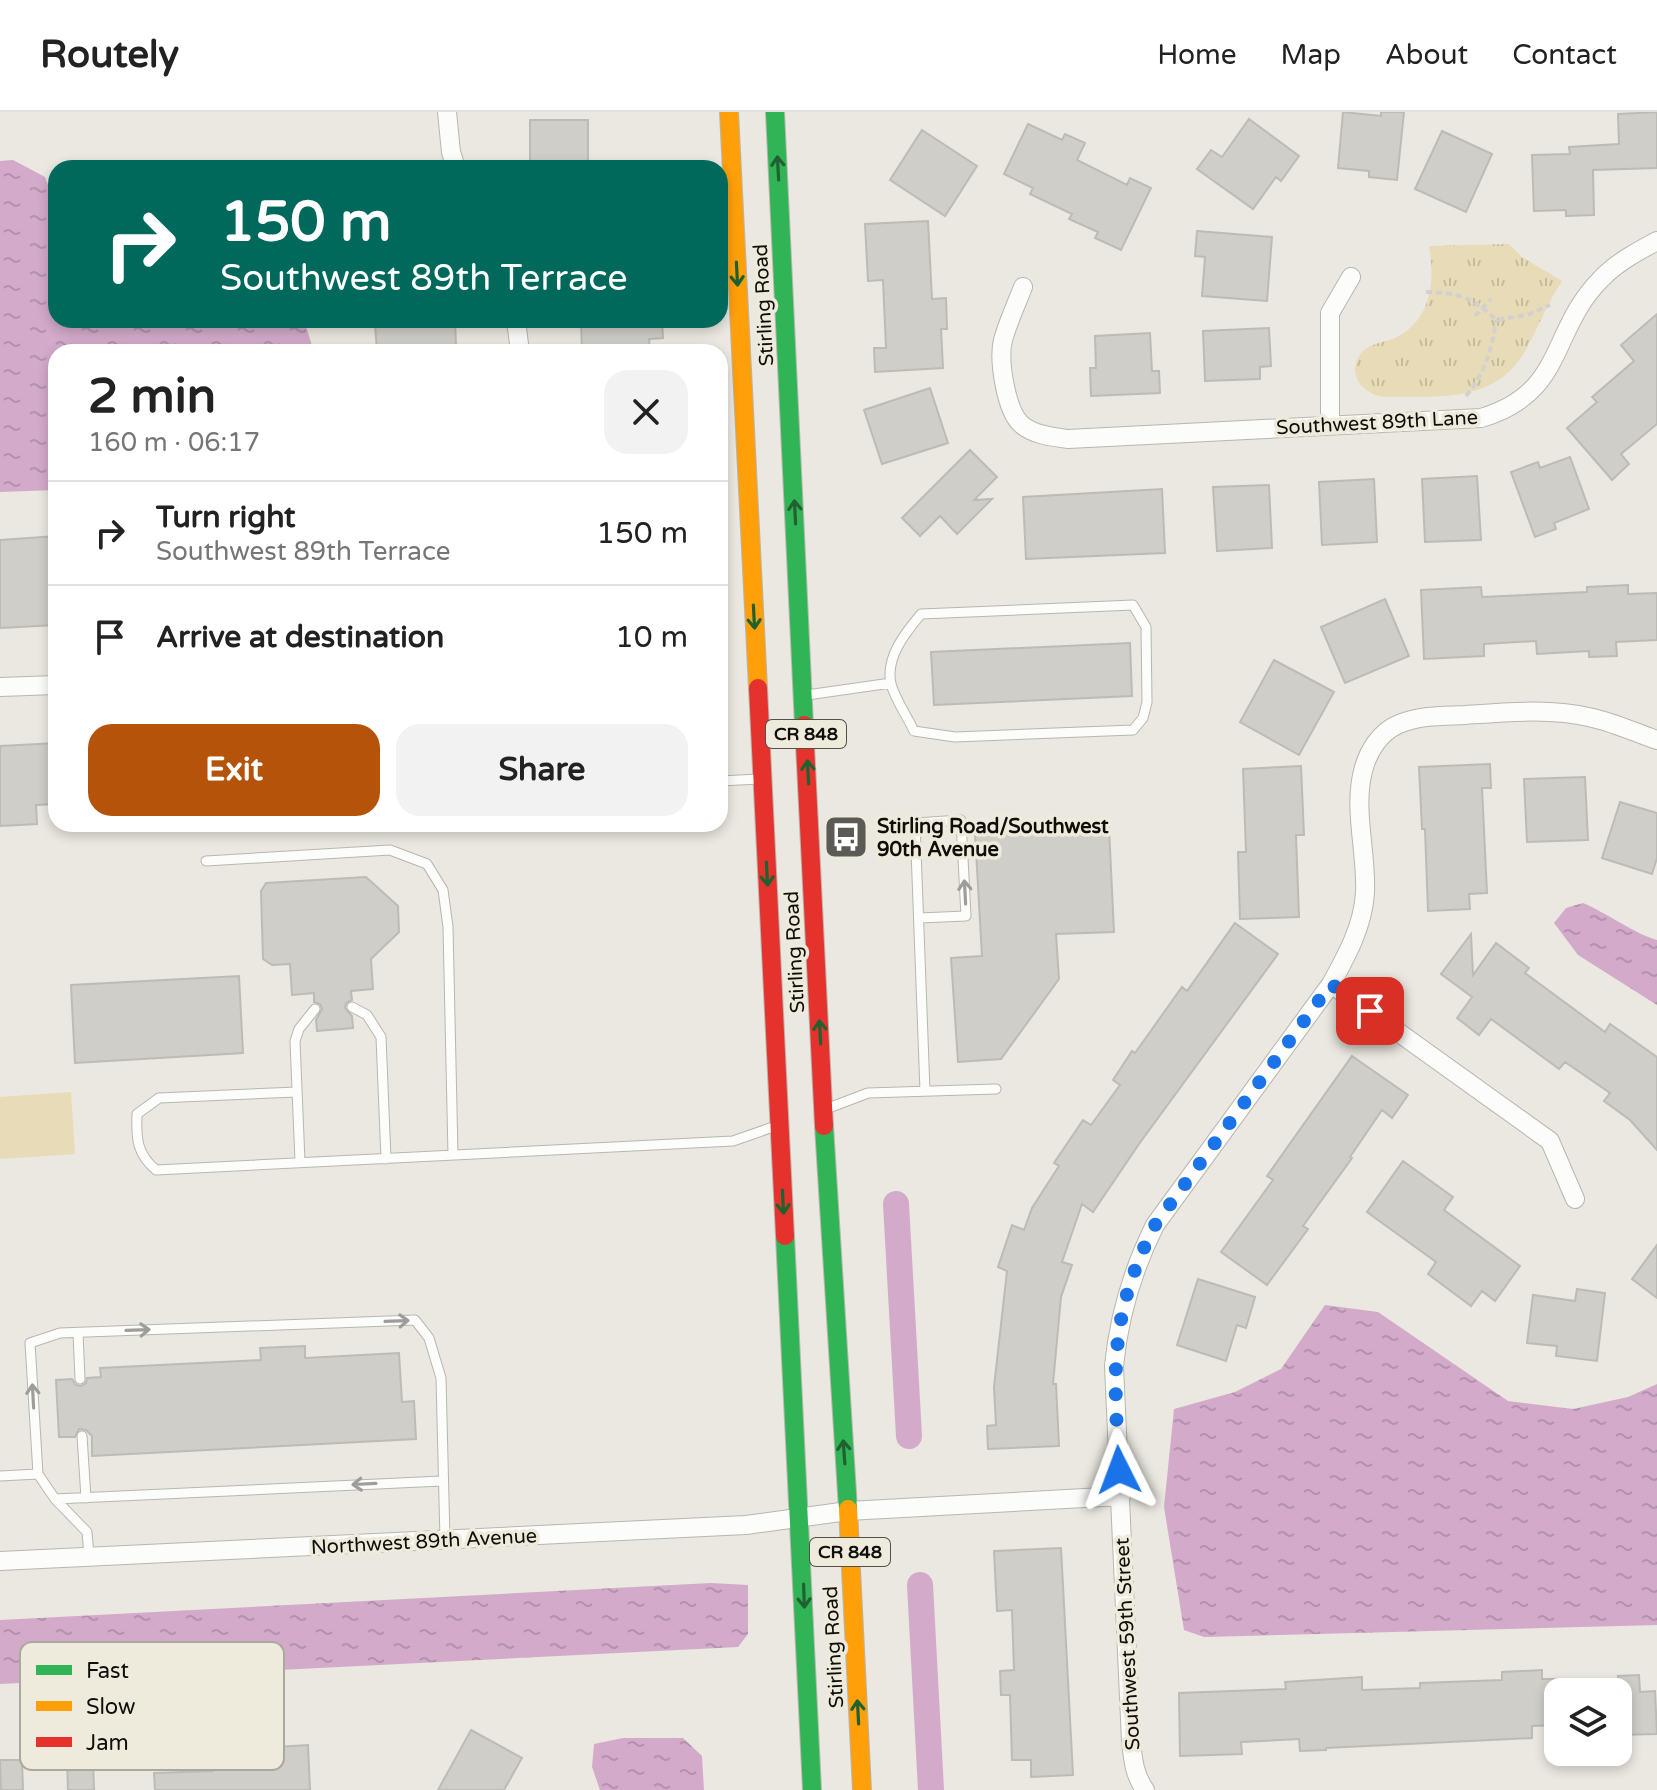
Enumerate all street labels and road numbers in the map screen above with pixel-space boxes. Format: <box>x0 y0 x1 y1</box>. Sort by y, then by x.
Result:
street label: Stirling Road <box>749 243 779 367</box>
street label: Southwest 89th Lane <box>1276 406 1479 440</box>
road number: CR 848 <box>766 720 846 748</box>
street label: Stirling Road <box>780 890 810 1014</box>
street label: Northwest 89th Avenue <box>310 1524 538 1560</box>
street label: Southwest 59th Street <box>1110 1537 1146 1751</box>
road number: CR 848 <box>810 1538 890 1566</box>
street label: Stirling Road <box>819 1585 849 1709</box>

